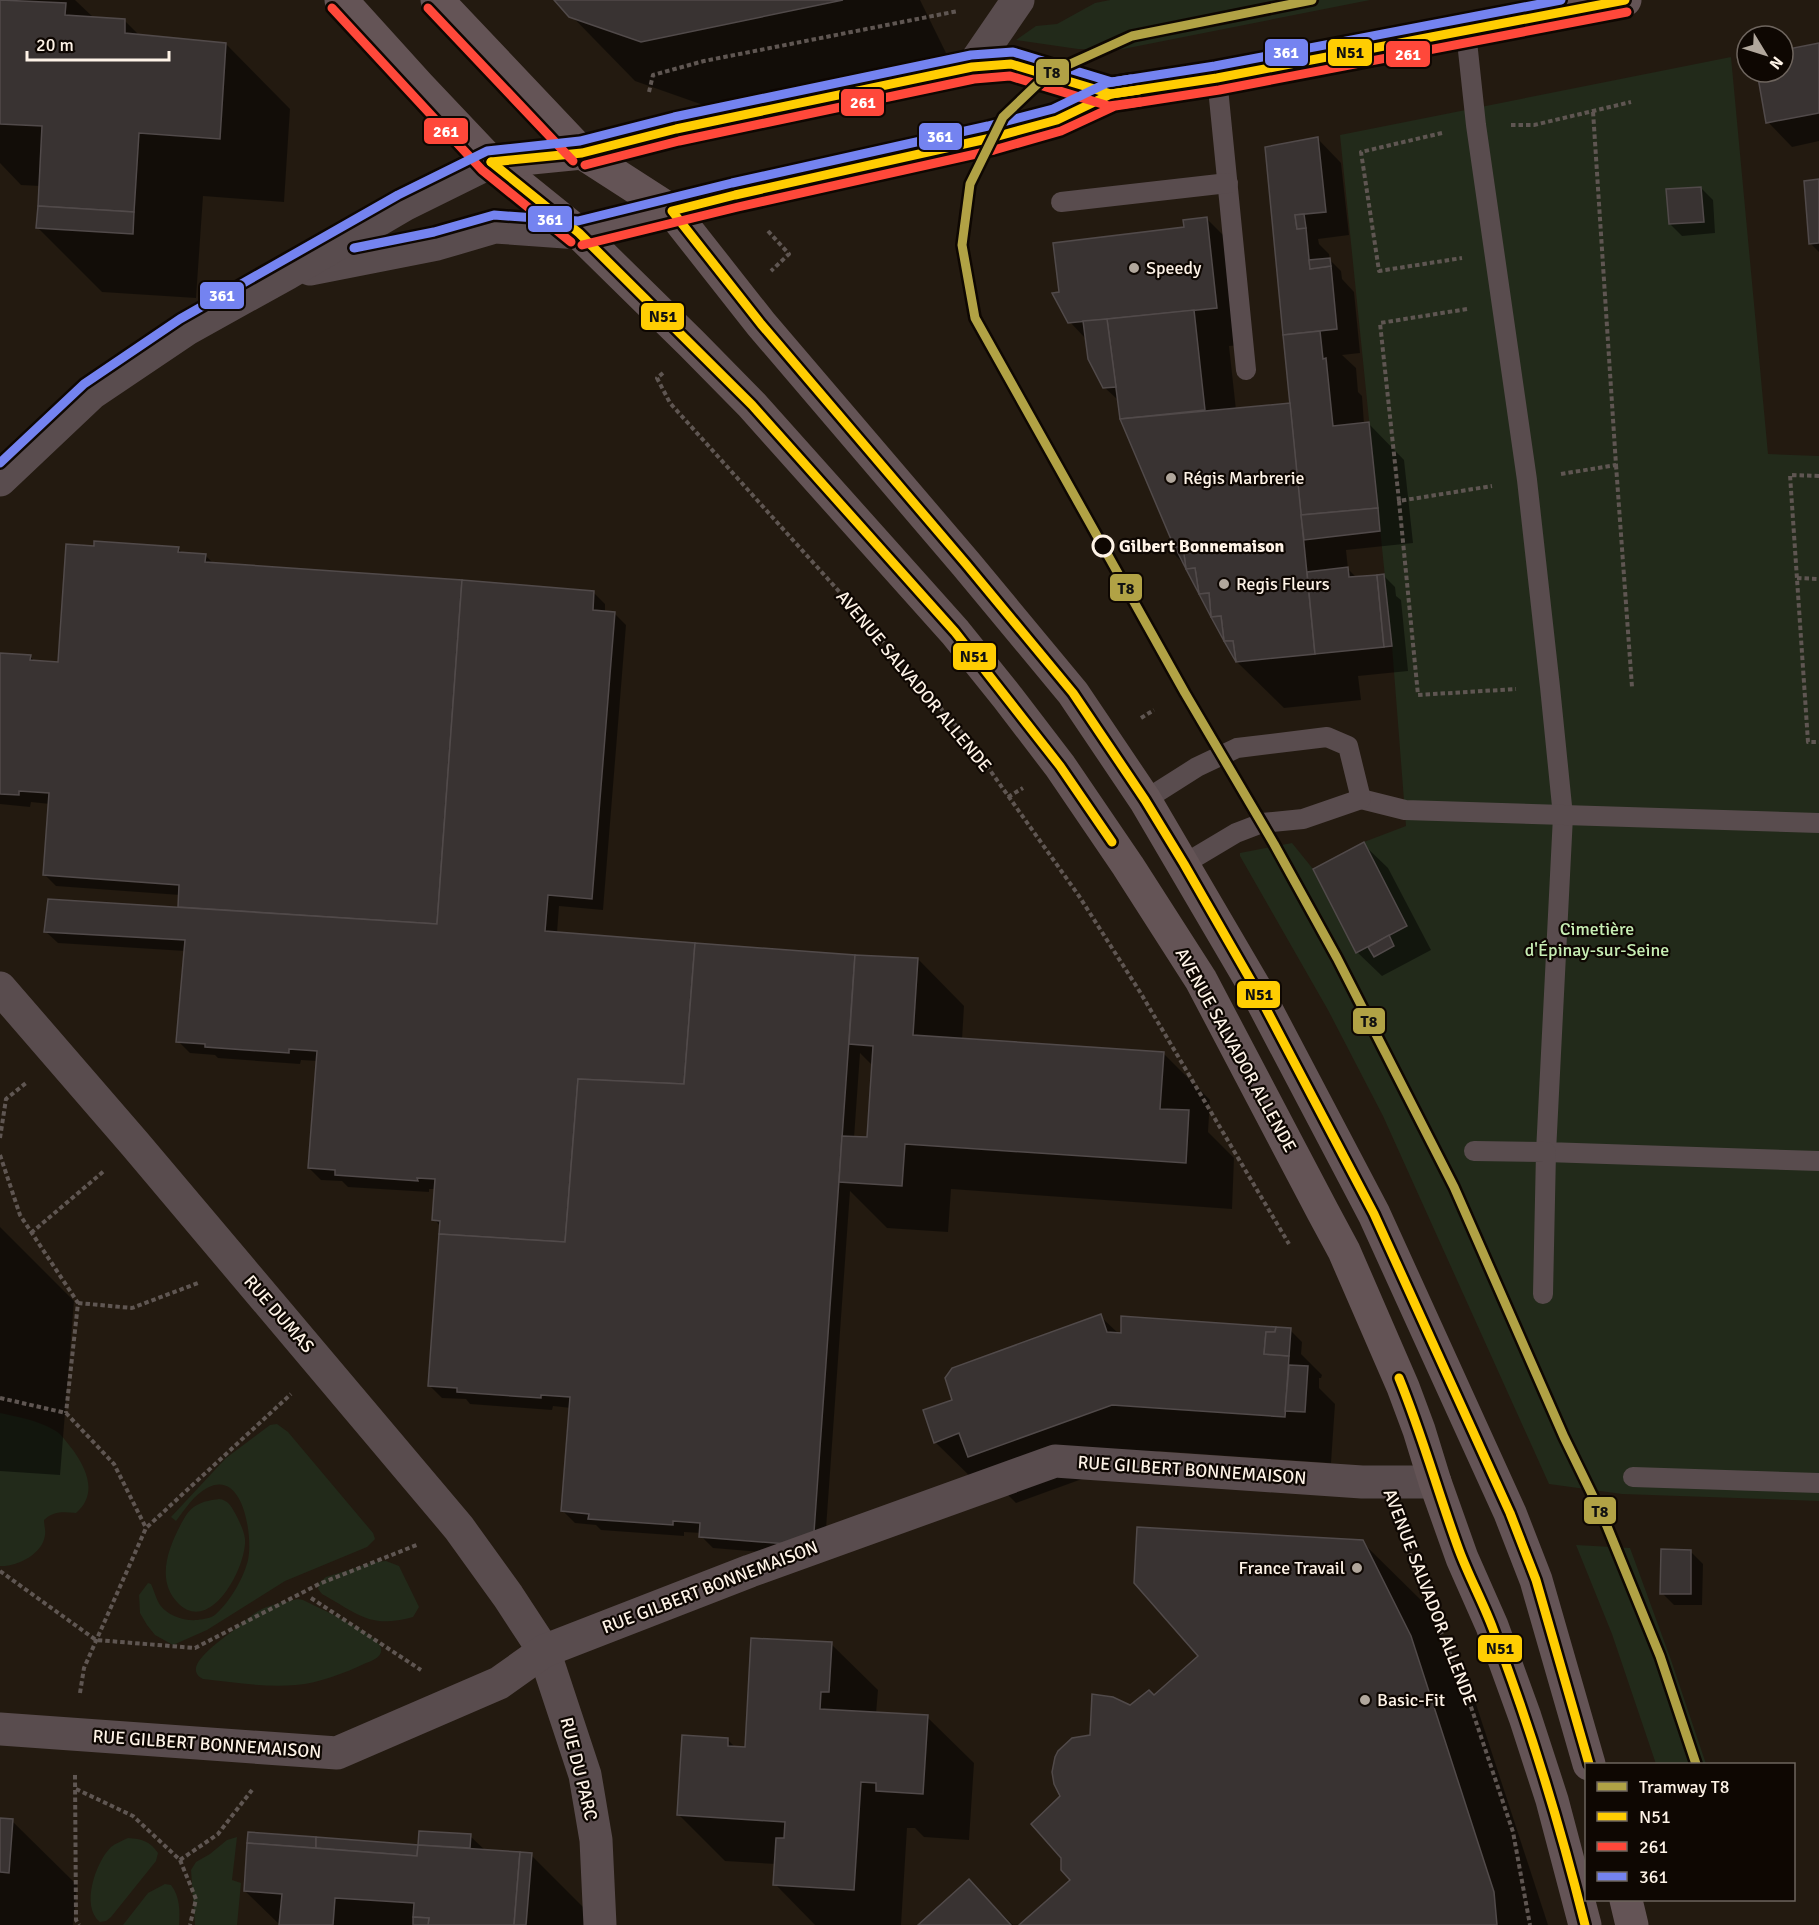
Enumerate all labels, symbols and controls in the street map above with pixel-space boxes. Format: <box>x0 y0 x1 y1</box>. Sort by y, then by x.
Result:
scale bar <box>27 24 170 62</box>
north arrow <box>1735 24 1795 84</box>
text: 20 m <box>36 34 74 56</box>
line badge: 361 <box>1264 38 1309 67</box>
line badge: N51 <box>1327 38 1373 67</box>
line badge: 261 <box>1385 40 1431 68</box>
text: 361 <box>1273 43 1299 63</box>
text: N51 <box>1336 43 1365 63</box>
text: 261 <box>1395 45 1421 65</box>
text: N <box>1765 52 1787 73</box>
line badge: T8 <box>1035 58 1070 86</box>
text: T8 <box>1044 63 1061 83</box>
line badge: 261 <box>840 88 885 117</box>
text: 261 <box>850 93 876 113</box>
line badge: 261 <box>423 117 469 145</box>
text: 261 <box>433 122 459 142</box>
line badge: 361 <box>918 122 963 151</box>
text: 361 <box>927 127 953 147</box>
line badge: 361 <box>527 205 573 233</box>
text: 361 <box>537 210 563 230</box>
place label: Speedy <box>1146 257 1202 279</box>
marker: Speedy <box>1127 261 1141 275</box>
line badge: 361 <box>199 281 245 310</box>
text: 361 <box>209 286 235 306</box>
line badge: N51 <box>640 302 685 331</box>
text: N51 <box>649 307 678 327</box>
place label: Régis Marbrerie <box>1183 467 1305 489</box>
marker: Régis Marbrerie <box>1164 471 1178 485</box>
marker: Gilbert Bonnemaison <box>1092 535 1114 557</box>
place label: Gilbert Bonnemaison <box>1119 535 1285 557</box>
line badge: T8 <box>1109 573 1143 602</box>
place label: Regis Fleurs <box>1236 573 1330 595</box>
marker: Regis Fleurs <box>1217 577 1231 591</box>
text: T8 <box>1118 579 1135 599</box>
street label: AVENUE SALVADOR ALLENDE <box>832 586 996 776</box>
line badge: N51 <box>952 642 997 671</box>
text: N51 <box>960 647 989 667</box>
park label: Cimetière d'Épinay-sur-Seine <box>1525 918 1669 961</box>
street label: AVENUE SALVADOR ALLENDE <box>1171 944 1301 1156</box>
line badge: N51 <box>1236 980 1281 1009</box>
text: N51 <box>1245 985 1274 1005</box>
line badge: T8 <box>1352 1007 1386 1035</box>
text: T8 <box>1361 1012 1378 1032</box>
street label: RUE DUMAS <box>239 1271 319 1357</box>
street label: RUE GILBERT BONNEMAISON <box>1077 1451 1307 1489</box>
street label: AVENUE SALVADOR ALLENDE <box>1378 1486 1482 1708</box>
line badge: T8 <box>1583 1496 1617 1525</box>
text: T8 <box>1592 1502 1609 1522</box>
street label: RUE GILBERT BONNEMAISON <box>599 1536 821 1638</box>
place label: France Travail <box>1238 1557 1345 1579</box>
marker: France Travail <box>1350 1561 1364 1575</box>
line badge: N51 <box>1477 1634 1523 1663</box>
text: N51 <box>1486 1639 1515 1659</box>
place label: Basic-Fit <box>1377 1689 1445 1711</box>
marker: Basic-Fit <box>1358 1693 1372 1707</box>
street label: RUE DU PARC <box>556 1715 603 1823</box>
street label: RUE GILBERT BONNEMAISON <box>92 1725 322 1763</box>
legend <box>1585 1763 1795 1901</box>
text: Tramway T8 <box>1639 1776 1729 1798</box>
text: N51 <box>1639 1806 1671 1828</box>
text: 261 <box>1639 1836 1668 1858</box>
text: 361 <box>1639 1866 1668 1888</box>

